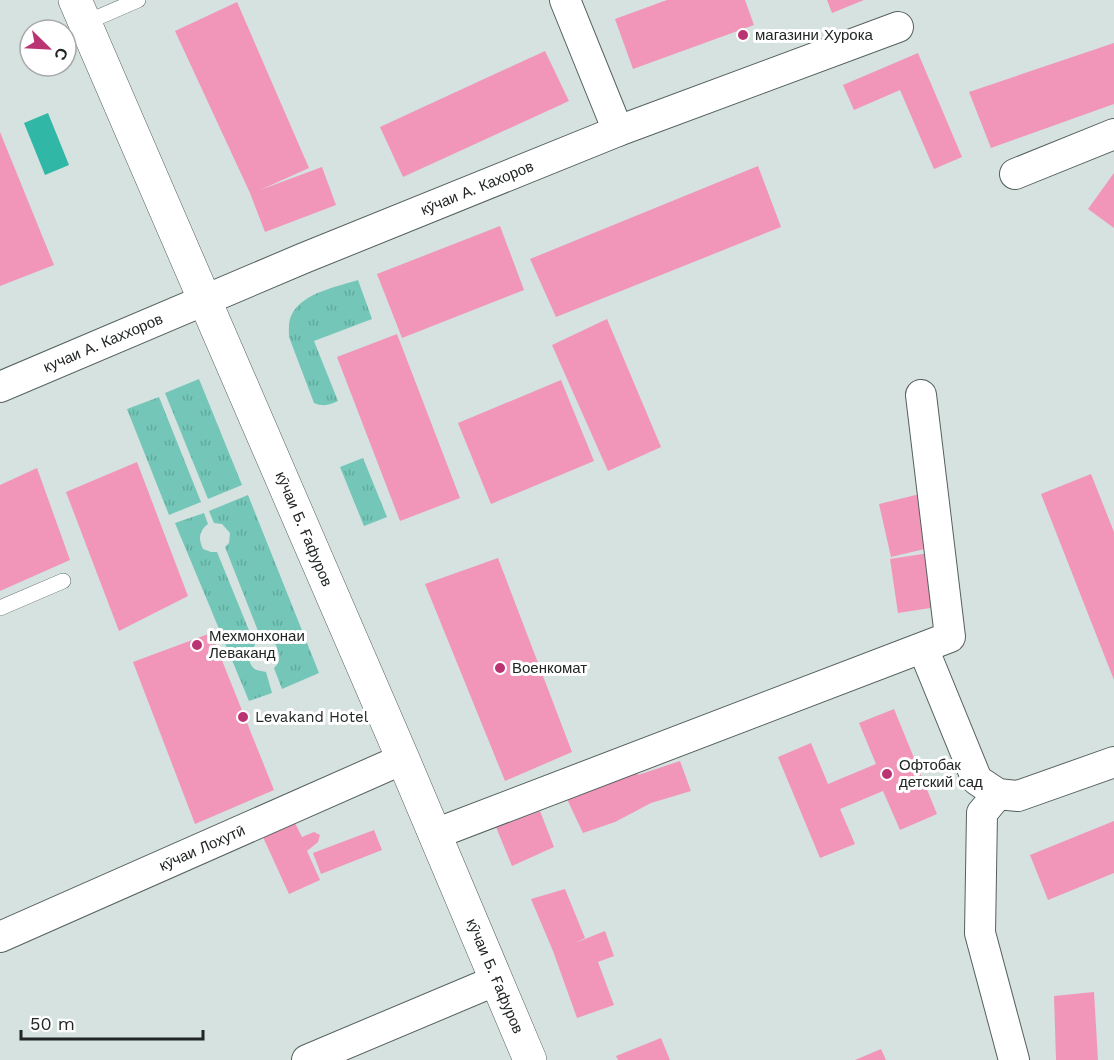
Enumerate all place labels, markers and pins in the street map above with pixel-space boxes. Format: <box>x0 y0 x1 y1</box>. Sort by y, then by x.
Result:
place label: магазини Хурока <box>755 26 874 44</box>
marker: магазини Хурока <box>736 28 750 42</box>
place label: Мехмонхонаи Леваканд <box>209 627 305 662</box>
marker: Мехмонхонаи Леваканд <box>190 638 204 652</box>
place label: Военкомат <box>512 659 587 677</box>
marker: Военкомат <box>493 661 507 675</box>
place label: Levakand Hotel <box>255 708 369 726</box>
marker: Levakand Hotel <box>236 710 250 724</box>
place label: Офтобак детский сад <box>899 756 983 791</box>
marker: Офтобак детский сад <box>880 767 894 781</box>

